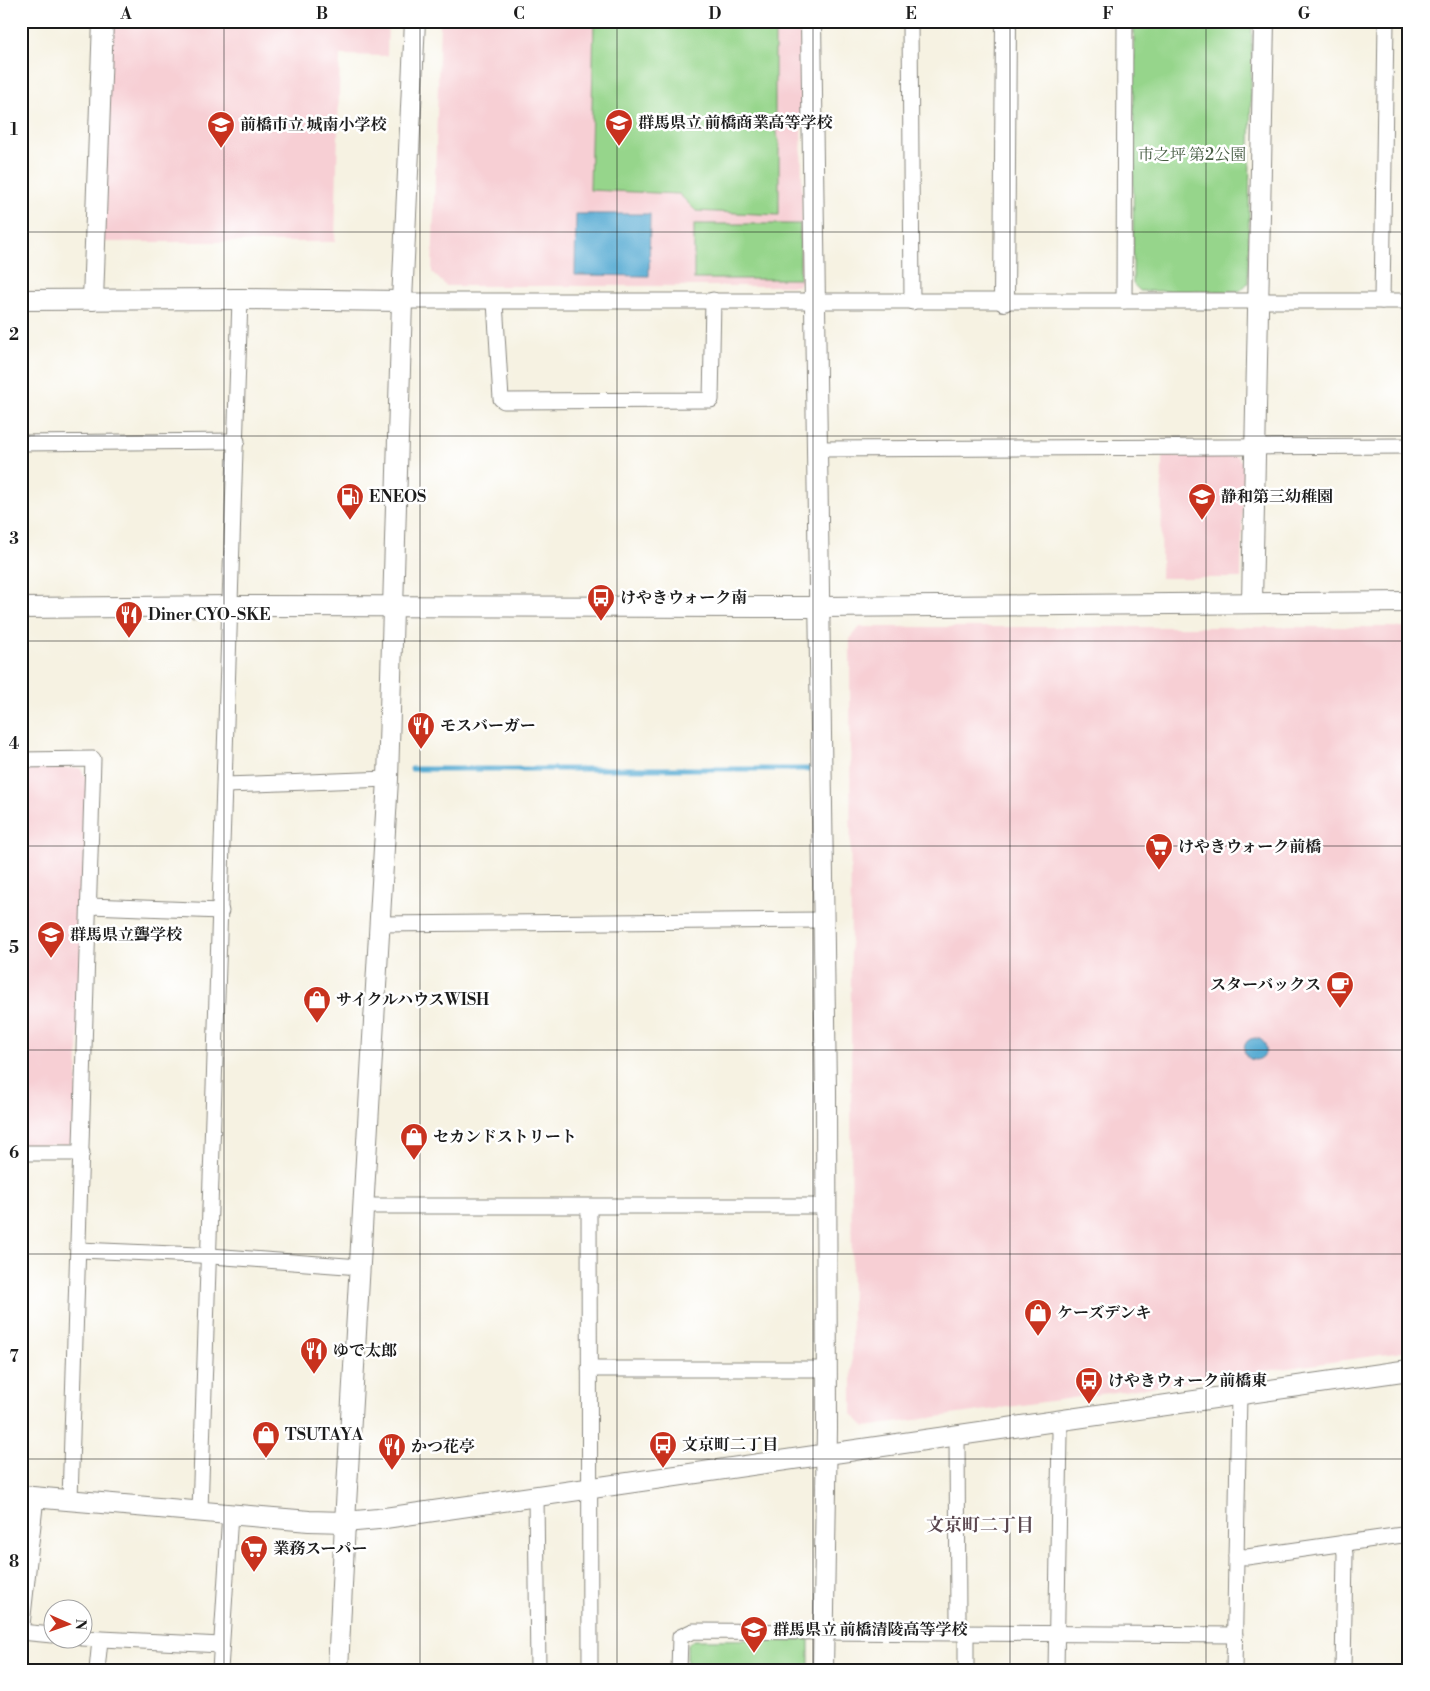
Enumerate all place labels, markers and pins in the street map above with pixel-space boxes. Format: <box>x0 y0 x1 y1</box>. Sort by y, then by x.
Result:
school or university icon: 群馬県立 前橋商業高等学校 <box>604 108 634 147</box>
school or university icon: 前橋市立 城南小学校 <box>206 110 236 149</box>
place label: 群馬県立 前橋商業高等学校 <box>638 113 834 133</box>
place label: 前橋市立 城南小学校 <box>240 115 388 135</box>
fuel station icon: ENEOS <box>335 482 365 521</box>
school or university icon: 静和第三幼稚園 <box>1187 482 1217 521</box>
place label: ENEOS <box>369 487 426 507</box>
place label: 静和第三幼稚園 <box>1221 487 1333 507</box>
bus stop icon: けやきウォーク南 <box>586 583 616 622</box>
place label: けやきウォーク南 <box>620 588 747 608</box>
restaurant icon: Diner CYO-SKE <box>114 600 144 639</box>
place label: Diner CYO-SKE <box>148 605 270 625</box>
restaurant icon: モスバーガー <box>406 711 436 750</box>
place label: モスバーガー <box>440 716 536 736</box>
supermarket icon: けやきウォーク前橋 <box>1144 832 1174 871</box>
place label: けやきウォーク前橋 <box>1178 837 1321 857</box>
school or university icon: 群馬県立聾学校 <box>36 920 66 959</box>
place label: 群馬県立聾学校 <box>70 925 183 945</box>
cafe icon: スターバックス <box>1325 970 1355 1009</box>
place label: スターバックス <box>1210 975 1321 995</box>
shop icon: サイクルハウスWISH <box>302 985 332 1024</box>
place label: サイクルハウスWISH <box>336 990 489 1010</box>
shop icon: セカンドストリート <box>399 1122 429 1161</box>
place label: セカンドストリート <box>433 1127 577 1147</box>
shop icon: ケーズデンキ <box>1023 1298 1053 1337</box>
place label: ケーズデンキ <box>1057 1303 1152 1323</box>
restaurant icon: ゆで太郎 <box>299 1336 329 1375</box>
place label: ゆで太郎 <box>333 1341 397 1361</box>
bus stop icon: けやきウォーク前橋東 <box>1074 1366 1104 1405</box>
place label: けやきウォーク前橋東 <box>1108 1371 1267 1391</box>
shop icon: TSUTAYA <box>251 1420 281 1459</box>
place label: TSUTAYA <box>285 1425 363 1445</box>
bus stop icon: 文京町二丁目 <box>648 1430 678 1469</box>
restaurant icon: かつ花亭 <box>377 1432 407 1471</box>
place label: 文京町二丁目 <box>682 1435 778 1455</box>
place label: かつ花亭 <box>411 1437 475 1457</box>
supermarket icon: 業務スーパー <box>239 1534 269 1573</box>
place label: 業務スーパー <box>273 1539 367 1559</box>
school or university icon: 群馬県立 前橋清陵高等学校 <box>739 1615 769 1654</box>
place label: 群馬県立 前橋清陵高等学校 <box>773 1620 969 1640</box>

